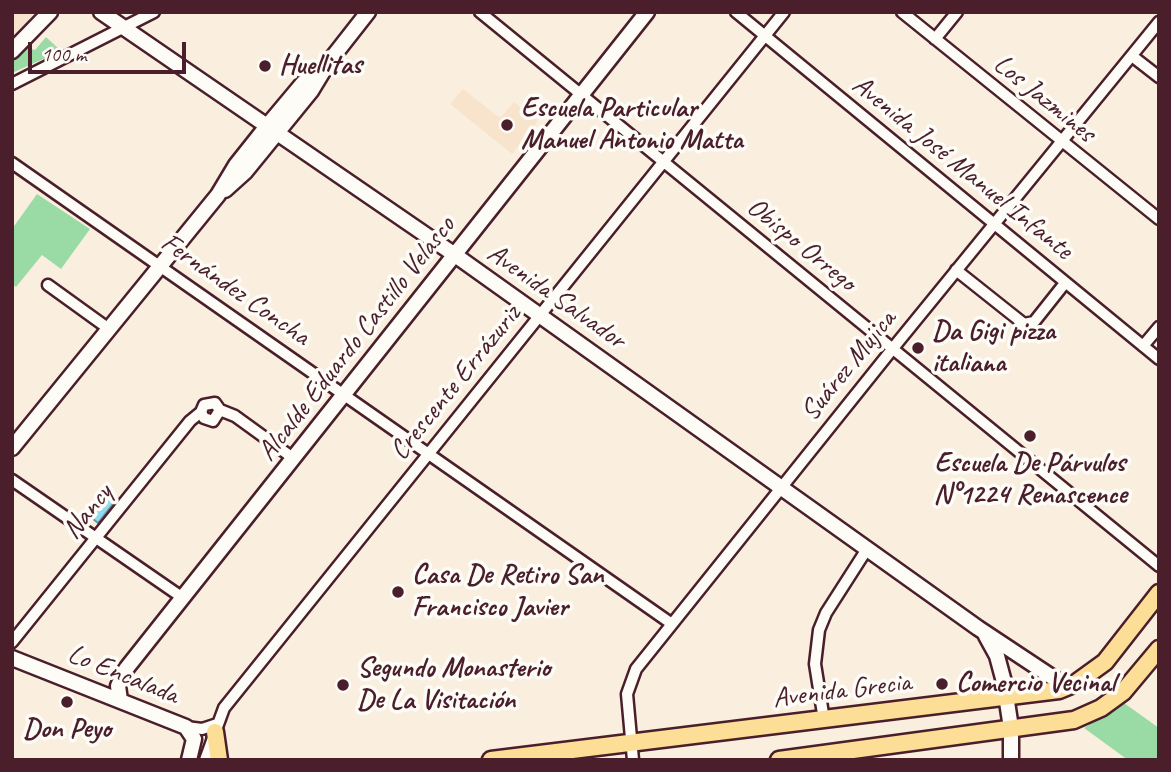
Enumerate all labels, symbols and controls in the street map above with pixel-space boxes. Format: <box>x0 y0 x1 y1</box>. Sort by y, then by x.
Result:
scale bar <box>32 28 189 72</box>
text: 100 m <box>41 41 86 67</box>
street label: Los Jazmines <box>986 48 1102 150</box>
place label: Huellitas <box>279 49 362 83</box>
marker: Huellitas <box>257 58 273 74</box>
street label: Avenida José Manuel Infante <box>845 69 1079 267</box>
place label: Escuela Particular Manuel Antonio Matta <box>521 92 743 158</box>
marker: Escuela Particular Manuel Antonio Matta <box>499 117 515 133</box>
street label: Obispo Orrego <box>739 191 863 299</box>
street label: Alcalde Eduardo Castillo Velasco <box>251 210 463 468</box>
street label: Fernández Concha <box>154 226 316 354</box>
street label: Avenida Salvador <box>480 237 632 357</box>
street label: Crescente Errázuriz <box>383 299 529 467</box>
street label: Suárez Mujica <box>794 304 904 428</box>
place label: Da Gigi pizza italiana <box>932 315 1055 381</box>
marker: Da Gigi pizza italiana <box>910 340 926 356</box>
marker: Escuela De Párvulos N°1224 Renascence <box>1022 428 1038 444</box>
place label: Escuela De Párvulos N°1224 Renascence <box>933 447 1127 513</box>
street label: Nancy <box>56 478 120 546</box>
place label: Casa De Retiro San Francisco Javier <box>412 559 604 625</box>
marker: Casa De Retiro San Francisco Javier <box>390 584 406 600</box>
street label: Lo Encalada <box>63 638 183 712</box>
place label: Segundo Monasterio De La Visitación <box>357 652 550 718</box>
street label: Avenida Grecia <box>771 666 913 716</box>
place label: Comercio Vecinal <box>956 667 1115 701</box>
marker: Comercio Vecinal <box>934 676 950 692</box>
marker: Segundo Monasterio De La Visitación <box>335 677 351 693</box>
marker: Don Peyo <box>59 694 75 710</box>
place label: Don Peyo <box>23 713 111 747</box>

